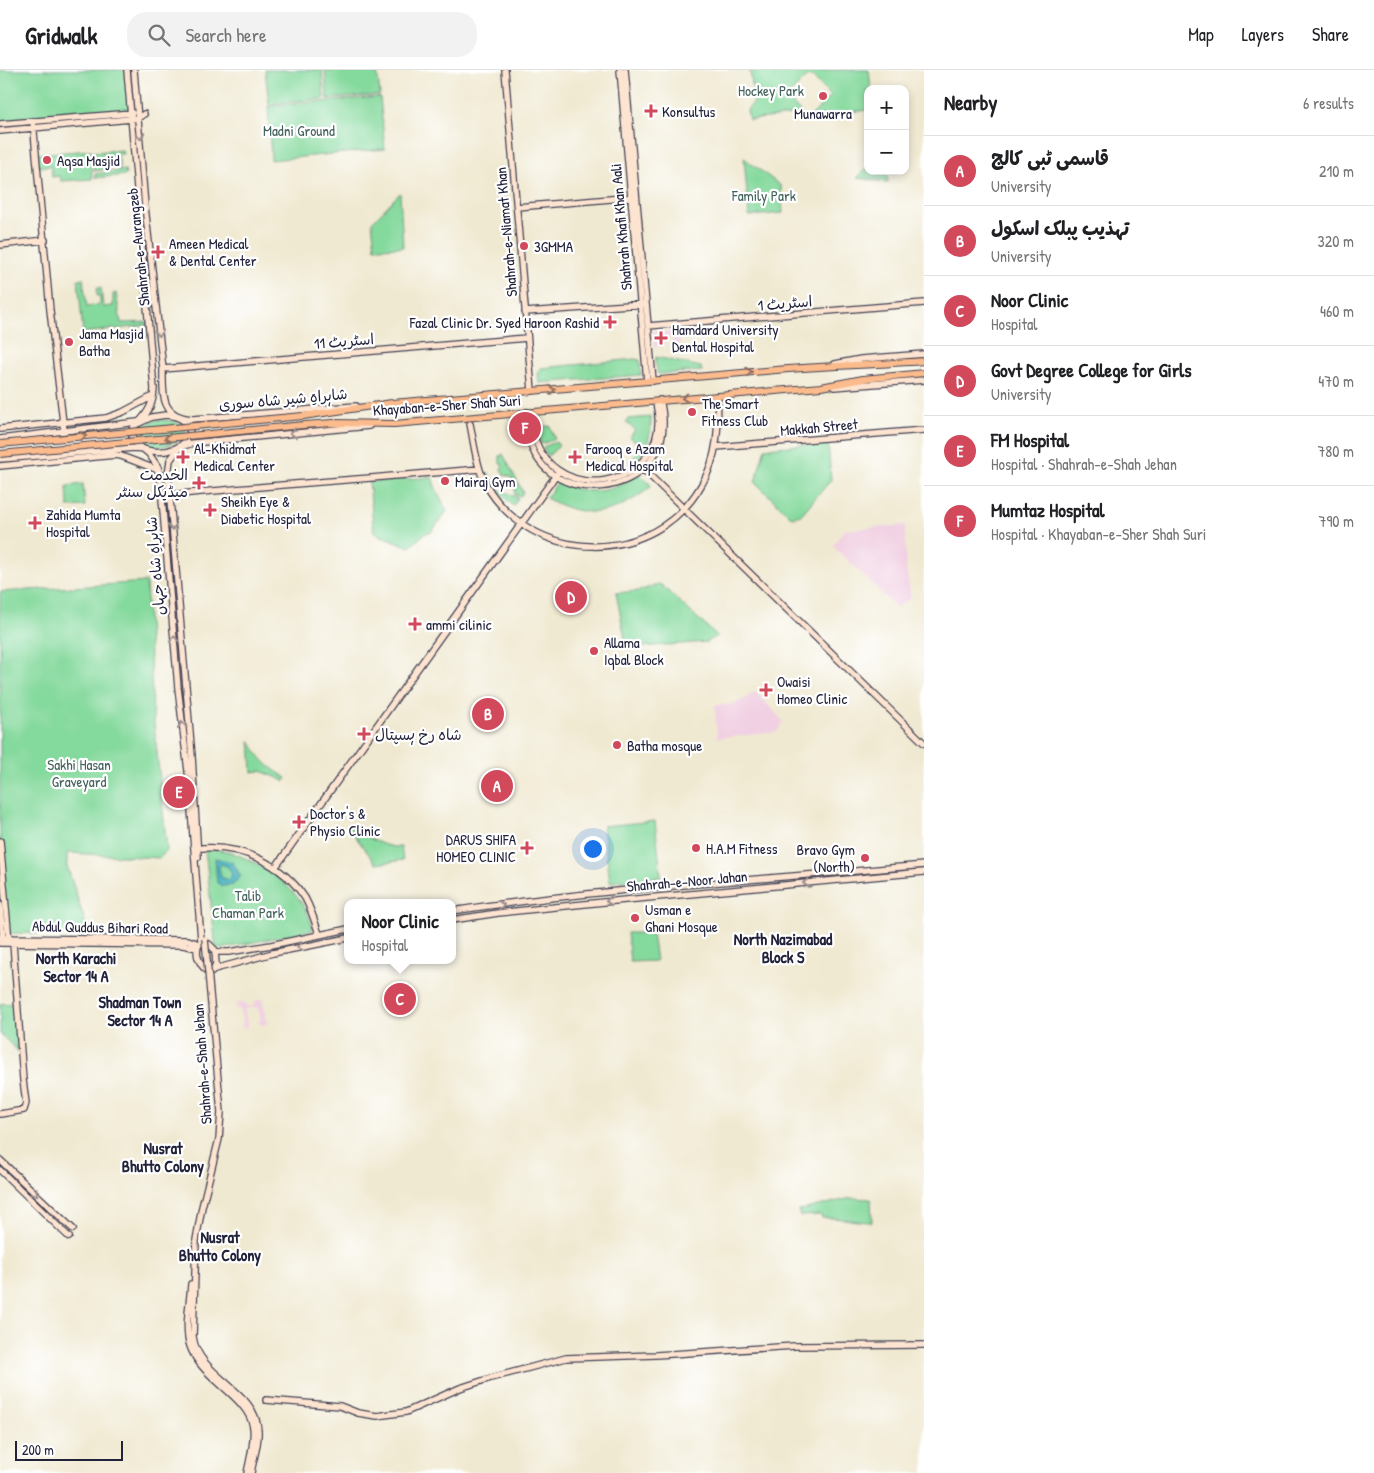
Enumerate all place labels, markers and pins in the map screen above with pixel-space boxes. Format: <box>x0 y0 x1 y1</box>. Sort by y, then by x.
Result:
marker: Munawarra <box>817 90 829 102</box>
place label: Konsultus <box>662 101 716 122</box>
place label: Munawarra <box>794 103 852 124</box>
marker: Konsultus <box>644 104 658 118</box>
place label: Aqsa Masjid <box>57 150 120 171</box>
marker: Aqsa Masjid <box>41 154 53 166</box>
place label: Ameen Medical & Dental Center <box>169 233 257 271</box>
place label: 3GMMA <box>534 236 574 257</box>
marker: 3GMMA <box>518 240 530 252</box>
marker: Ameen Medical & Dental Center <box>151 245 165 259</box>
place label: Fazal Clinic Dr. Syed Haroon Rashid <box>409 312 599 333</box>
marker: Fazal Clinic Dr. Syed Haroon Rashid <box>603 315 617 329</box>
place label: Hamdard University Dental Hospital <box>672 319 779 357</box>
place label: Jama Masjid Batha <box>79 323 143 361</box>
marker: Hamdard University Dental Hospital <box>654 331 668 345</box>
marker: Jama Masjid Batha <box>63 336 75 348</box>
place label: The Smart Fitness Club <box>701 393 768 431</box>
marker: The Smart Fitness Club <box>686 406 698 418</box>
pin: F <box>509 409 541 447</box>
place label: Al-Khidmat Medical Center <box>194 438 275 476</box>
place label: Farooq e Azam Medical Hospital <box>585 438 673 476</box>
marker: Al-Khidmat Medical Center <box>176 450 190 464</box>
marker: Farooq e Azam Medical Hospital <box>568 450 582 464</box>
place label: الخدمت میڈیکل سنٹر <box>115 464 188 502</box>
place label: Mairaj Gym <box>455 471 516 492</box>
marker: Mairaj Gym <box>439 475 451 487</box>
marker: الخدمت میڈیکل سنٹر <box>192 476 206 490</box>
place label: Sheikh Eye & Diabetic Hospital <box>221 491 311 529</box>
marker: Sheikh Eye & Diabetic Hospital <box>203 503 217 517</box>
place label: Zahida Mumta Hospital <box>46 504 121 542</box>
marker: Zahida Mumta Hospital <box>28 516 42 530</box>
pin: D <box>555 578 587 616</box>
place label: ammi cilinic <box>426 614 492 635</box>
marker: ammi cilinic <box>408 617 422 631</box>
place label: Allama Iqbal Block <box>604 632 664 670</box>
marker: Allama Iqbal Block <box>588 645 600 657</box>
place label: Owaisi Homeo Clinic <box>777 671 847 709</box>
marker: Owaisi Homeo Clinic <box>759 683 773 697</box>
pin: B <box>472 695 504 733</box>
place label: شاہ رخ ہسپتال <box>375 724 462 745</box>
marker: شاہ رخ ہسپتال <box>357 727 371 741</box>
place label: Batha mosque <box>627 735 702 756</box>
marker: Batha mosque <box>611 739 623 751</box>
pin: A <box>481 767 513 805</box>
pin: E <box>163 773 195 811</box>
place label: Doctor's & Physio Clinic <box>310 803 380 841</box>
marker: Doctor's & Physio Clinic <box>292 815 306 829</box>
place label: DARUS SHIFA HOMEO CLINIC <box>436 829 517 867</box>
place label: H.A.M Fitness <box>706 838 778 859</box>
place label: Bravo Gym (North) <box>796 839 855 877</box>
marker: DARUS SHIFA HOMEO CLINIC <box>520 841 534 855</box>
marker: H.A.M Fitness <box>690 842 702 854</box>
marker: Bravo Gym (North) <box>859 852 871 864</box>
place label: Usman e Ghani Mosque <box>645 899 718 937</box>
marker: Usman e Ghani Mosque <box>629 912 641 924</box>
pin: C <box>384 980 416 1018</box>

